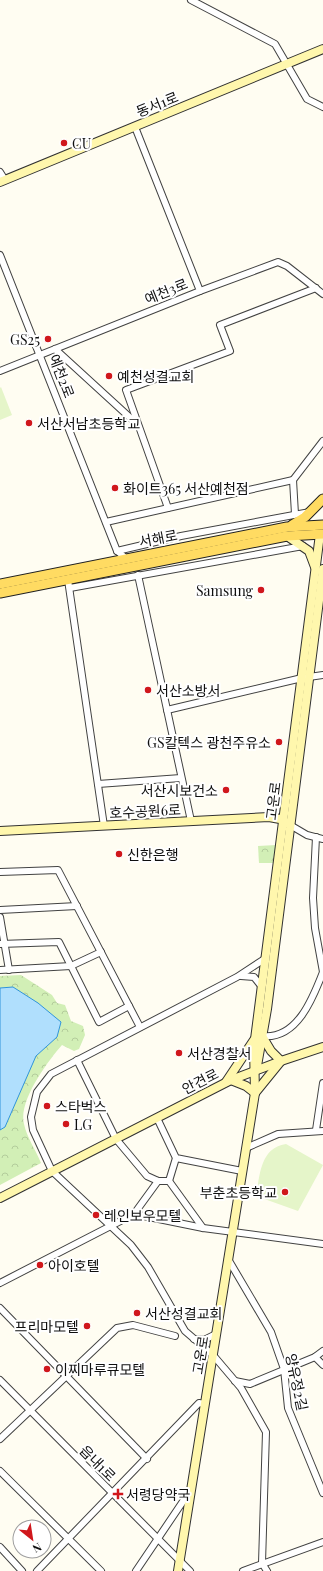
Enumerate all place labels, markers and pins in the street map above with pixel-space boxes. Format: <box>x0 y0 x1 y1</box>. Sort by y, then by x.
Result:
place label: CU <box>72 134 92 153</box>
marker: CU <box>59 138 69 148</box>
place label: GS25 <box>10 330 40 349</box>
marker: GS25 <box>43 334 53 344</box>
place label: 예천성결교회 <box>117 367 194 386</box>
marker: 예천성결교회 <box>104 371 114 381</box>
place label: 서산서남초등학교 <box>37 414 140 433</box>
marker: 서산서남초등학교 <box>24 418 34 428</box>
place label: 화이트365 서산예천점 <box>123 479 249 498</box>
marker: 화이트365 서산예천점 <box>110 483 120 493</box>
place label: Samsung <box>196 581 254 600</box>
marker: Samsung <box>256 585 266 595</box>
place label: 서산소방서 <box>156 681 220 700</box>
marker: 서산소방서 <box>143 685 153 695</box>
place label: GS칼텍스 광천주유소 <box>147 733 271 752</box>
marker: GS칼텍스 광천주유소 <box>274 737 284 747</box>
place label: 서산시보건소 <box>141 781 218 800</box>
marker: 서산시보건소 <box>221 785 231 795</box>
place label: 신한은행 <box>127 845 179 864</box>
marker: 신한은행 <box>114 849 124 859</box>
place label: 서산경찰서 <box>187 1044 251 1063</box>
marker: 서산경찰서 <box>174 1048 184 1058</box>
place label: 스타벅스 <box>55 1097 107 1116</box>
marker: 스타벅스 <box>42 1101 52 1111</box>
place label: LG <box>74 1115 92 1134</box>
marker: LG <box>61 1119 71 1129</box>
place label: 부춘초등학교 <box>200 1183 277 1202</box>
marker: 부춘초등학교 <box>280 1187 290 1197</box>
place label: 레인보우모텔 <box>104 1206 181 1225</box>
marker: 레인보우모텔 <box>91 1210 101 1220</box>
place label: 아이호텔 <box>48 1256 100 1275</box>
marker: 아이호텔 <box>35 1260 45 1270</box>
place label: 서산성결교회 <box>145 1304 222 1323</box>
marker: 서산성결교회 <box>132 1308 142 1318</box>
place label: 프리마모텔 <box>15 1317 79 1336</box>
marker: 프리마모텔 <box>82 1321 92 1331</box>
place label: 이찌마루큐모텔 <box>55 1360 145 1379</box>
marker: 이찌마루큐모텔 <box>42 1364 52 1374</box>
place label: 서령당약국 <box>126 1485 191 1504</box>
marker: 서령당약국 <box>113 1489 123 1499</box>

